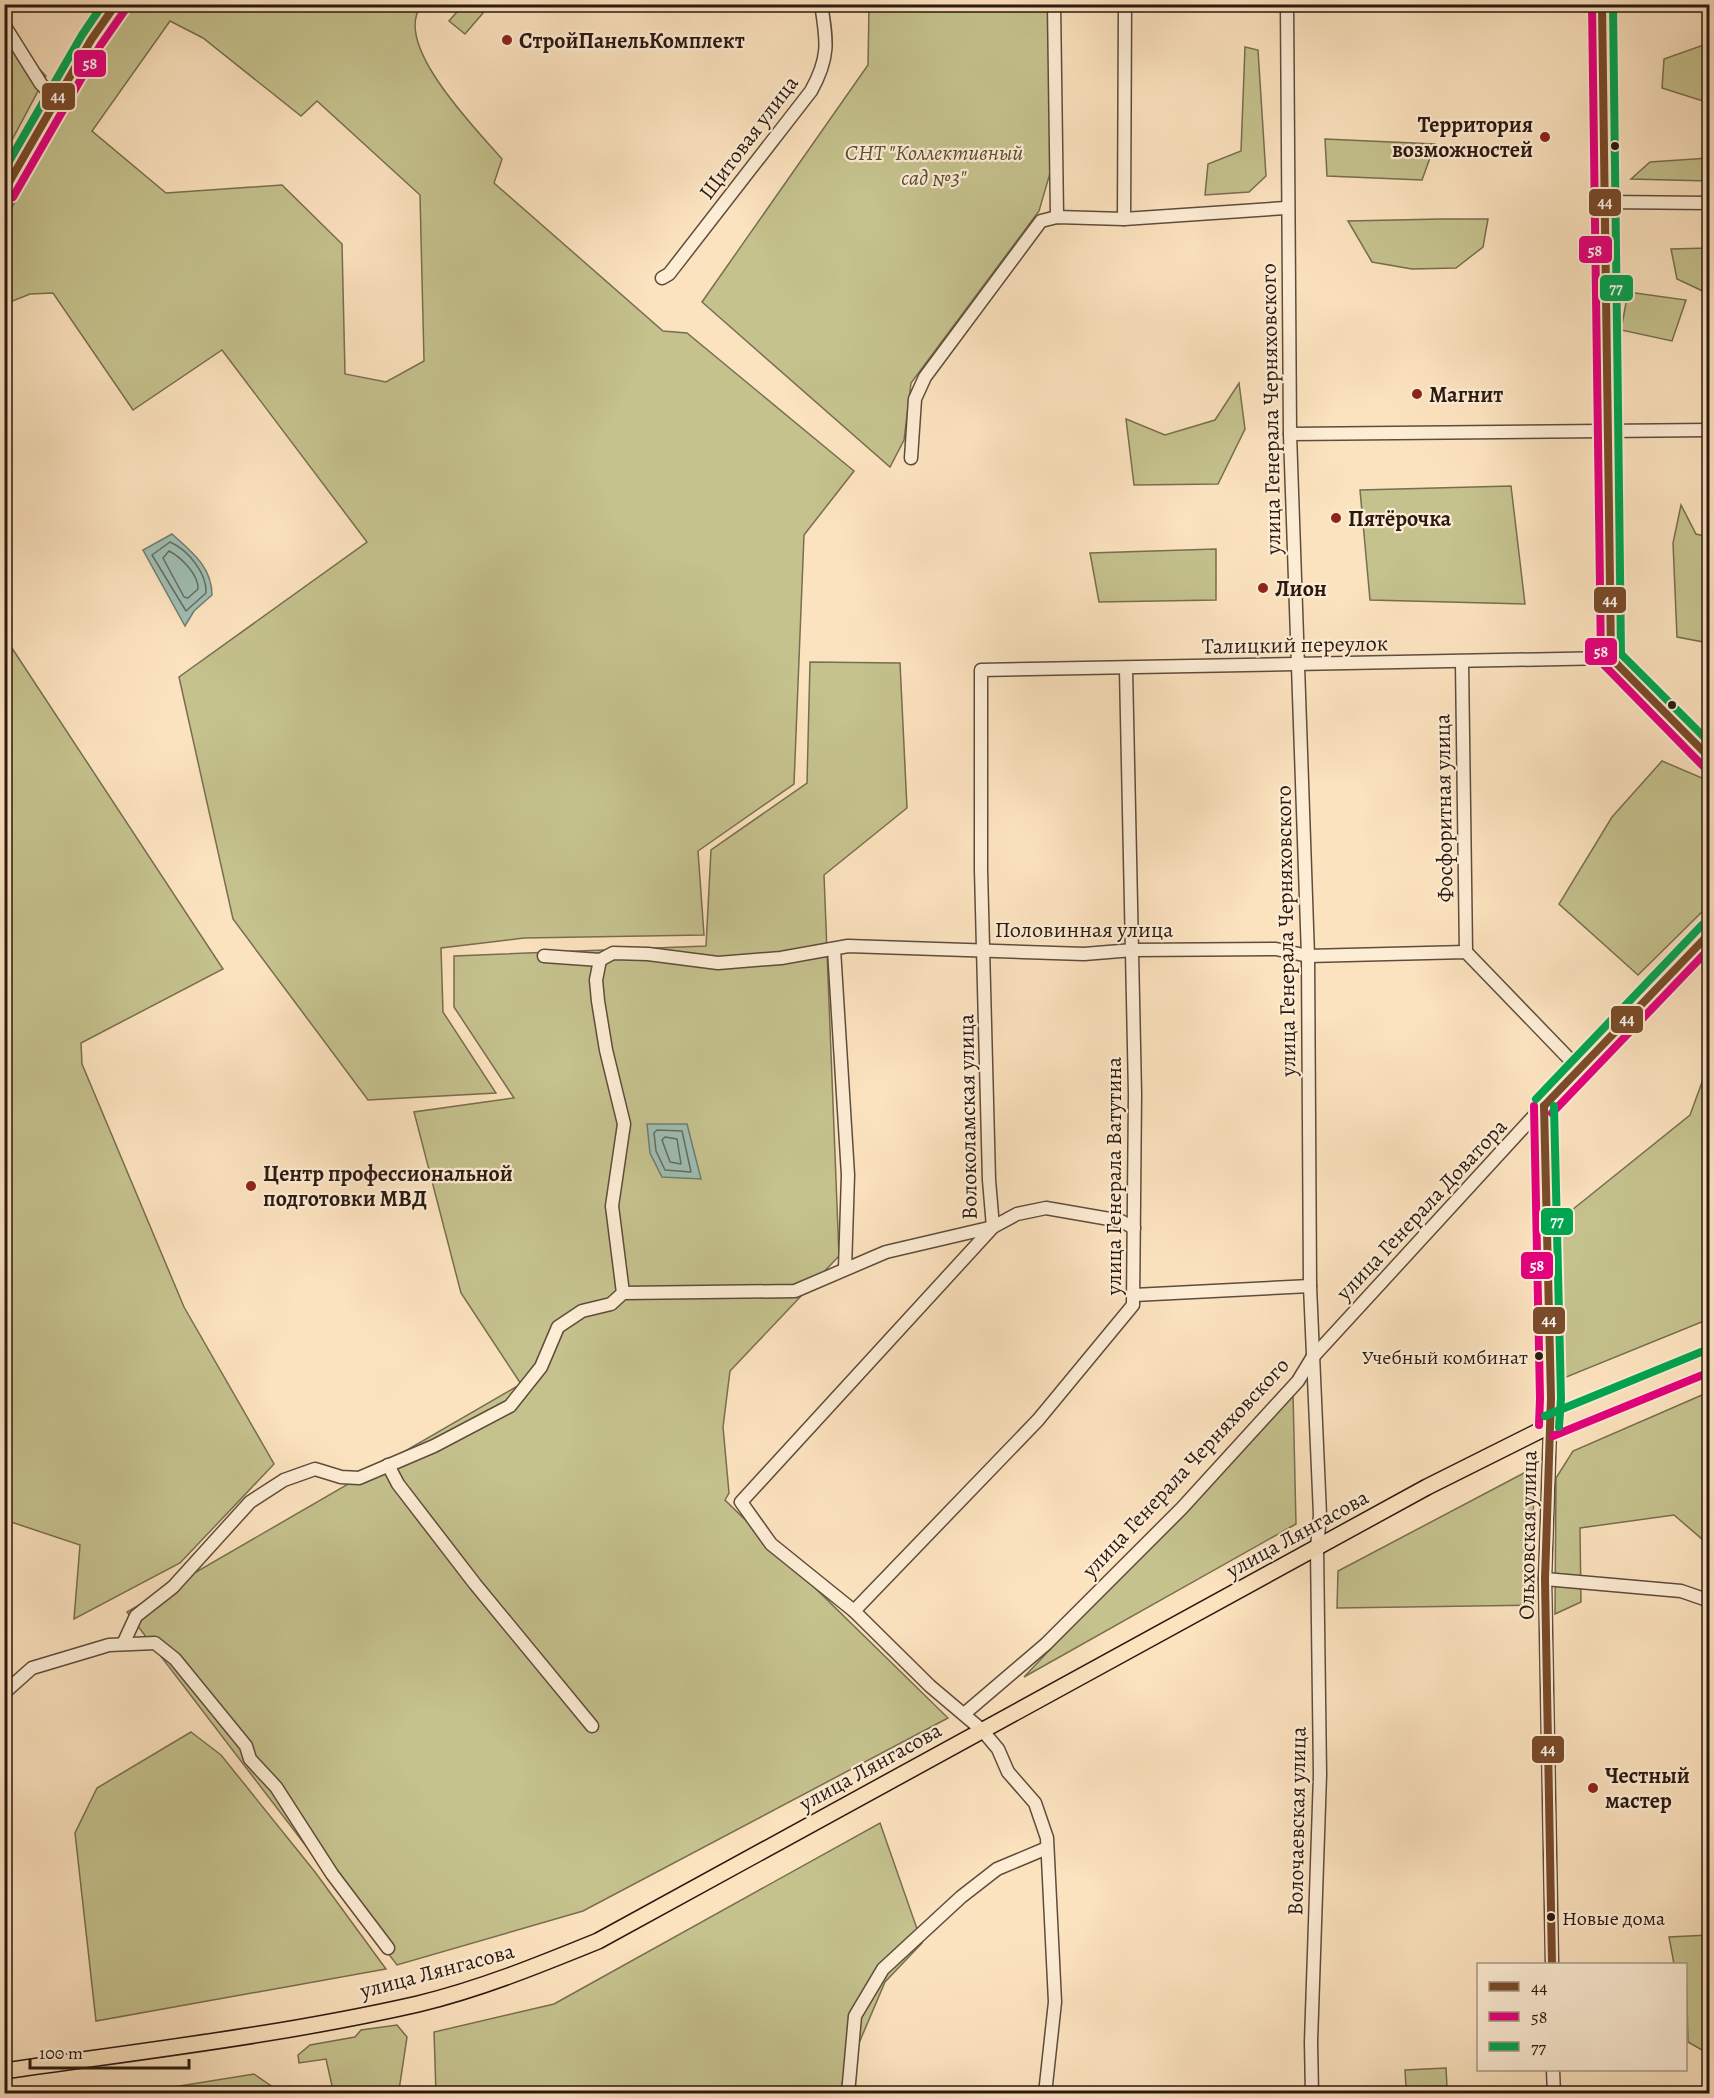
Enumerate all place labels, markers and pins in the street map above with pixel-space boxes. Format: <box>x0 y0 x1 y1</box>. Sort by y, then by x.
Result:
place label: СтройПанельКомплект <box>519 26 745 56</box>
marker: СтройПанельКомплект <box>500 33 514 47</box>
place label: Территория возможностей <box>1392 110 1533 165</box>
marker: Территория возможностей <box>1538 130 1552 144</box>
unlabelled marker <box>1609 140 1621 152</box>
place label: Магнит <box>1429 380 1503 410</box>
marker: Магнит <box>1410 387 1424 401</box>
place label: Пятёрочка <box>1348 504 1452 534</box>
marker: Пятёрочка <box>1329 511 1343 525</box>
place label: Лион <box>1275 574 1327 604</box>
marker: Лион <box>1256 581 1270 595</box>
unlabelled marker <box>1666 699 1678 711</box>
place label: Центр профессиональной подготовки МВД <box>263 1159 513 1214</box>
marker: Центр профессиональной подготовки МВД <box>244 1179 258 1193</box>
place label: Учебный комбинат <box>1362 1344 1528 1371</box>
marker: Учебный комбинат <box>1533 1350 1545 1362</box>
place label: Честный мастер <box>1605 1761 1690 1816</box>
marker: Честный мастер <box>1586 1781 1600 1795</box>
place label: Новые дома <box>1562 1905 1666 1932</box>
marker: Новые дома <box>1545 1911 1557 1923</box>

